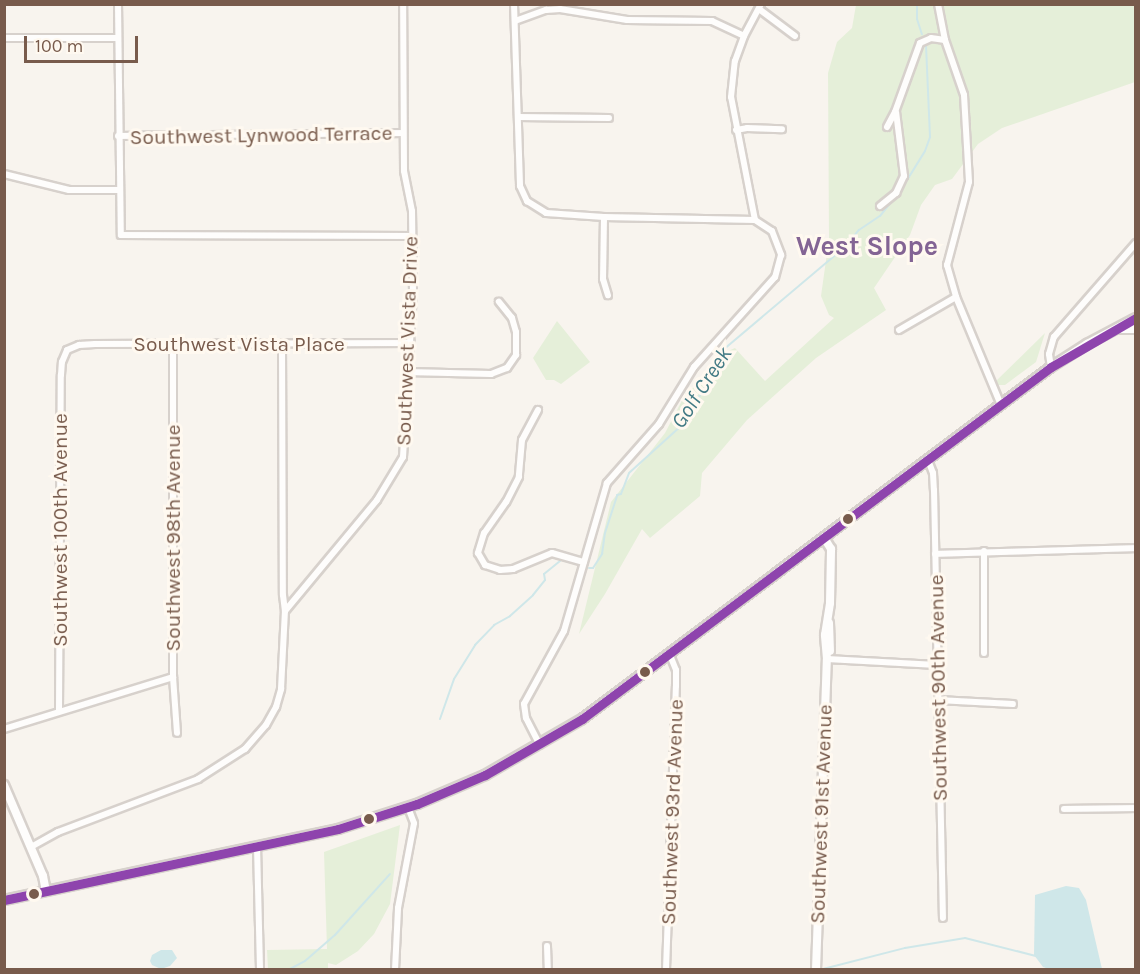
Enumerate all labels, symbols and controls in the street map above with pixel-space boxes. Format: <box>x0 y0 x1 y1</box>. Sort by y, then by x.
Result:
scale bar <box>27 24 141 62</box>
text: 100 m <box>35 35 83 57</box>
street label: Southwest Lynwood Terrace <box>129 120 393 150</box>
district label: West Slope <box>796 231 938 263</box>
street label: Southwest Vista Drive <box>391 236 423 446</box>
street label: Southwest Vista Place <box>133 331 345 357</box>
water label: Golf Creek <box>666 342 738 434</box>
street label: Southwest 100th Avenue <box>47 413 73 647</box>
street label: Southwest 98th Avenue <box>160 424 186 652</box>
unlabelled marker <box>842 513 854 525</box>
street label: Southwest 90th Avenue <box>923 574 953 802</box>
unlabelled marker <box>639 666 651 678</box>
street label: Southwest 93rd Avenue <box>655 699 689 925</box>
street label: Southwest 91st Avenue <box>805 704 837 924</box>
unlabelled marker <box>363 813 375 825</box>
unlabelled marker <box>28 888 40 900</box>

